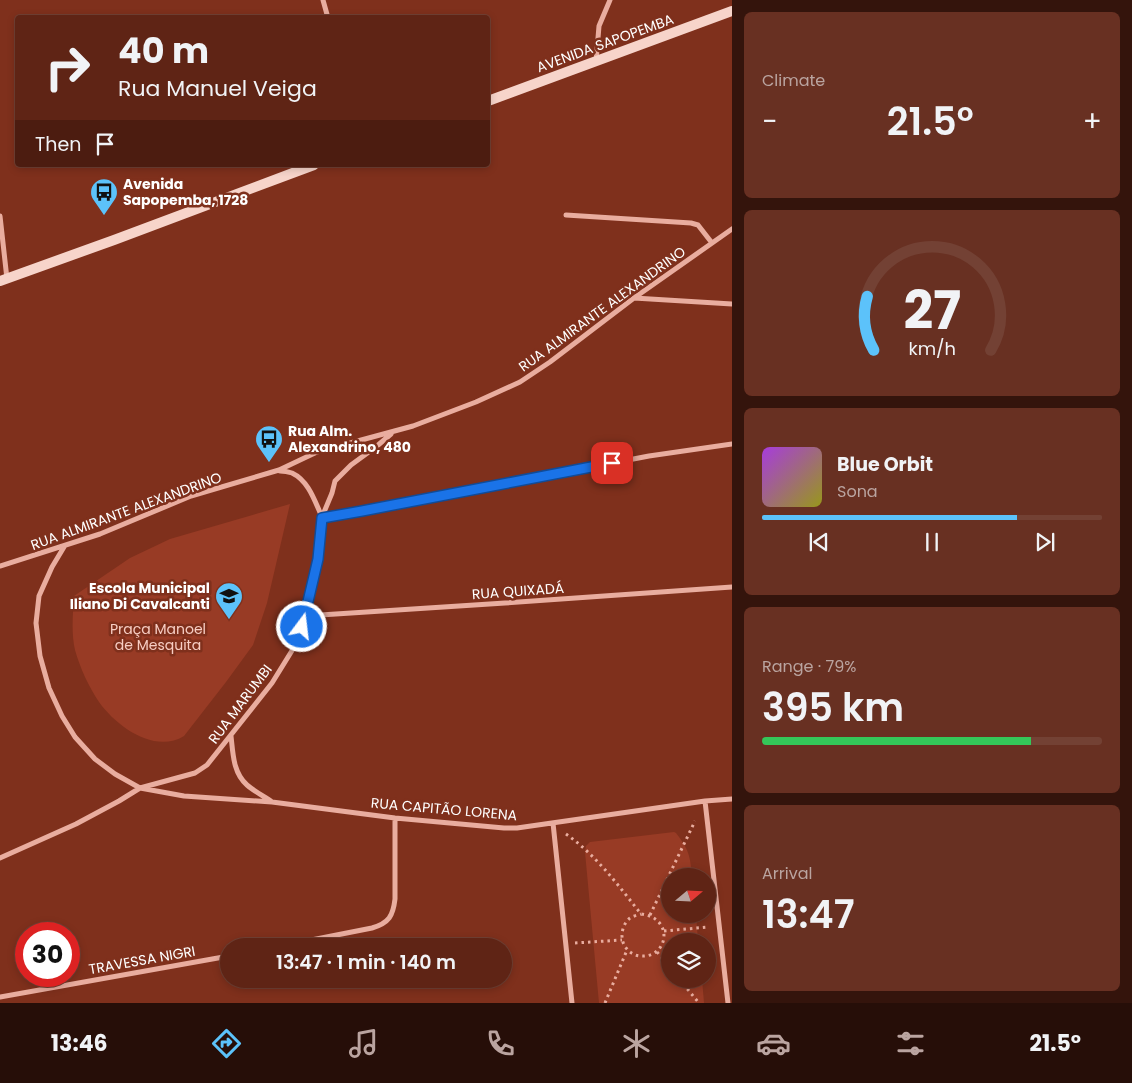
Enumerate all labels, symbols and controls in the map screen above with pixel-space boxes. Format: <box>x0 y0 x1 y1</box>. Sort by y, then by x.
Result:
street label: AVENIDA SAPOPEMBA <box>534 9 676 77</box>
text: 40 m <box>118 26 209 75</box>
icon: right <box>35 35 100 100</box>
text: Climate <box>762 69 825 92</box>
text: Rua Manuel Veiga <box>118 73 317 104</box>
text: 21.5° <box>887 95 974 148</box>
text: − <box>762 102 777 141</box>
text: + <box>1083 102 1102 141</box>
icon: arrive <box>91 130 119 158</box>
text: Then <box>35 131 81 158</box>
place label: Avenida Sapopemba, 1728 <box>123 174 248 210</box>
bus stop icon: Avenida Sapopemba, 1728 <box>89 177 119 216</box>
street label: RUA ALMIRANTE ALEXANDRINO <box>515 242 689 376</box>
text: 27 <box>903 274 961 347</box>
text: km/h <box>908 336 956 361</box>
place label: Rua Alm. Alexandrino, 480 <box>288 421 411 457</box>
bus stop icon: Rua Alm. Alexandrino, 480 <box>254 424 284 463</box>
pin <box>591 442 633 484</box>
icon: arrive <box>598 449 626 477</box>
text: Blue Orbit <box>837 451 933 478</box>
street label: RUA ALMIRANTE ALEXANDRINO <box>28 467 224 555</box>
text: Sona <box>837 480 878 503</box>
icon: previous <box>805 528 833 556</box>
icon: pause <box>918 528 946 556</box>
icon: next <box>1031 528 1059 556</box>
place label: Escola Municipal Iliano Di Cavalcanti <box>70 578 210 614</box>
street label: RUA QUIXADÁ <box>471 578 565 604</box>
school or university icon: Escola Municipal Iliano Di Cavalcanti <box>214 581 244 620</box>
position arrow <box>275 600 327 652</box>
park label: Praça Manoel de Mesquita <box>110 619 206 655</box>
text: Range · 79% <box>762 655 856 678</box>
street label: RUA MARUMBI <box>204 660 276 748</box>
text: 395 km <box>762 681 904 734</box>
street label: RUA CAPITÃO LORENA <box>370 793 518 825</box>
text: Arrival <box>762 862 812 885</box>
north arrow <box>661 868 716 922</box>
map controls <box>661 868 716 988</box>
text: 13:47 <box>762 888 854 941</box>
speed limit sign: 30 <box>15 922 80 987</box>
button: layers <box>661 933 716 988</box>
street label: TRAVESSA NIGRI <box>87 941 197 979</box>
text: 13:47 · 1 min · 140 m <box>276 949 456 976</box>
icon: directions <box>209 1026 244 1061</box>
icon: music <box>346 1026 381 1061</box>
icon: phone <box>483 1026 518 1061</box>
icon: climate <box>619 1026 654 1061</box>
icon: car <box>756 1026 791 1061</box>
icon: filters <box>893 1026 928 1061</box>
text: 13:46 <box>51 1028 108 1059</box>
text: 21.5° <box>1030 1028 1081 1059</box>

